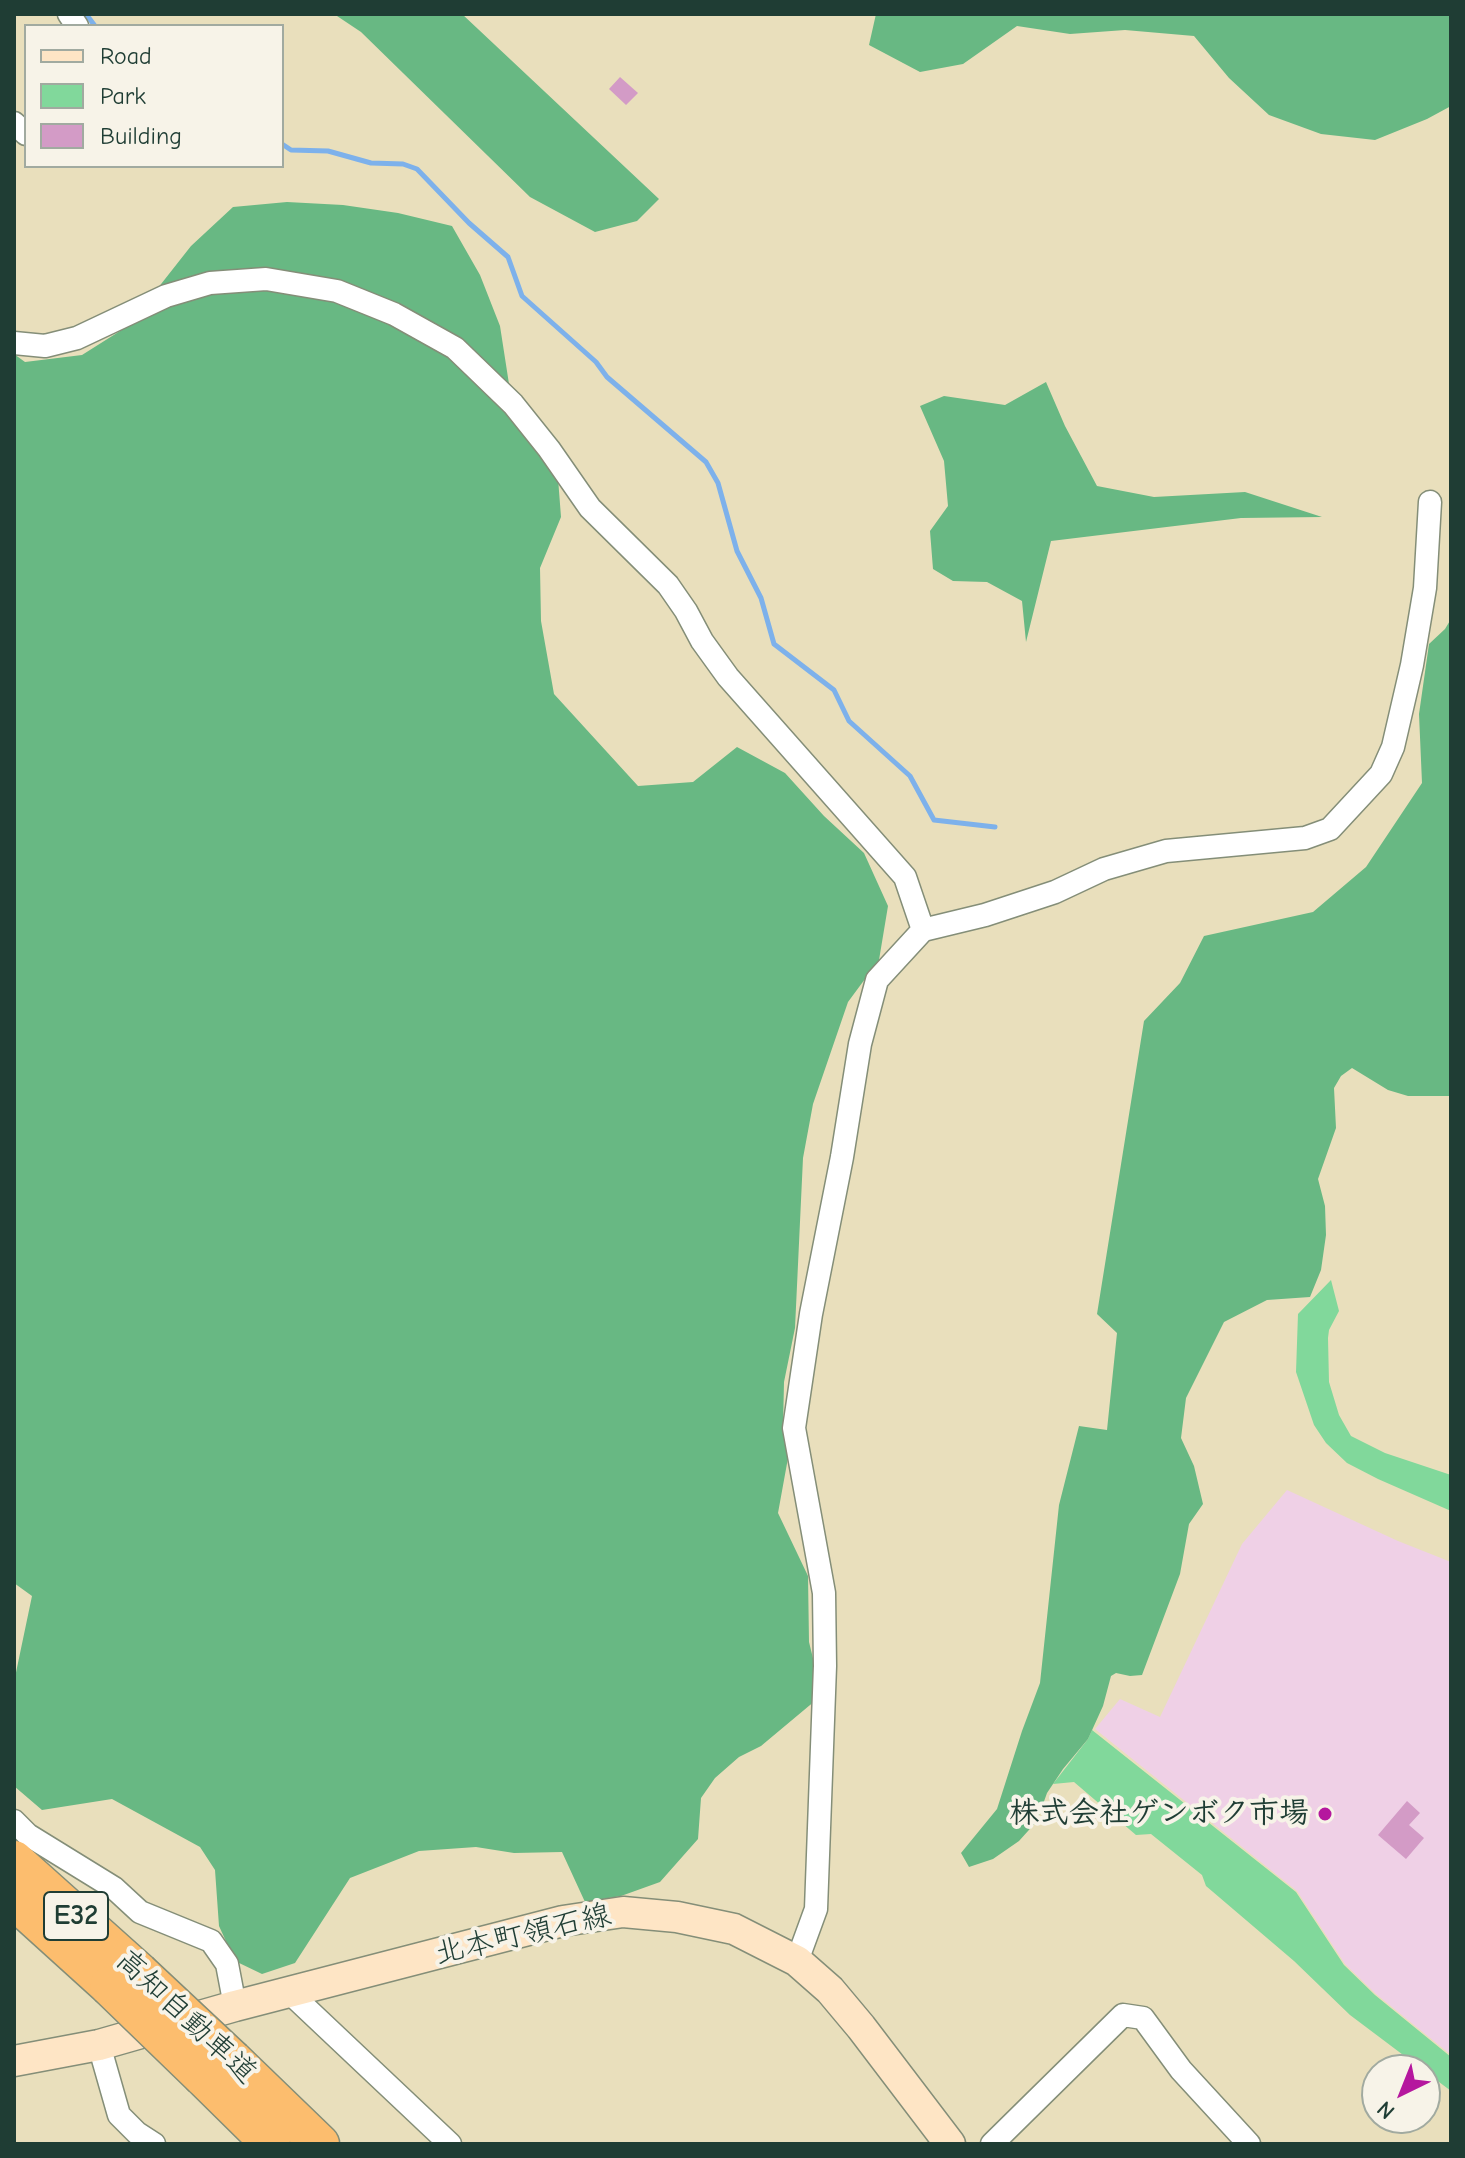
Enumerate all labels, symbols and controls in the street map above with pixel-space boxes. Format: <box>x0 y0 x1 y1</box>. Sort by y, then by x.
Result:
legend <box>24 24 284 168</box>
text: Road <box>100 42 152 70</box>
text: Park <box>100 82 146 110</box>
text: Building <box>100 122 182 150</box>
place label: 株式会社ゲンボク市場 <box>1009 1796 1309 1832</box>
marker: 株式会社ゲンボク市場 <box>1316 1805 1334 1823</box>
road number: E32 <box>44 1892 108 1940</box>
street label: 北本町領石線 <box>431 1897 615 1973</box>
street label: 高知自動車道 <box>108 1942 264 2092</box>
north arrow <box>1361 2054 1441 2134</box>
text: N <box>1372 2096 1400 2124</box>

